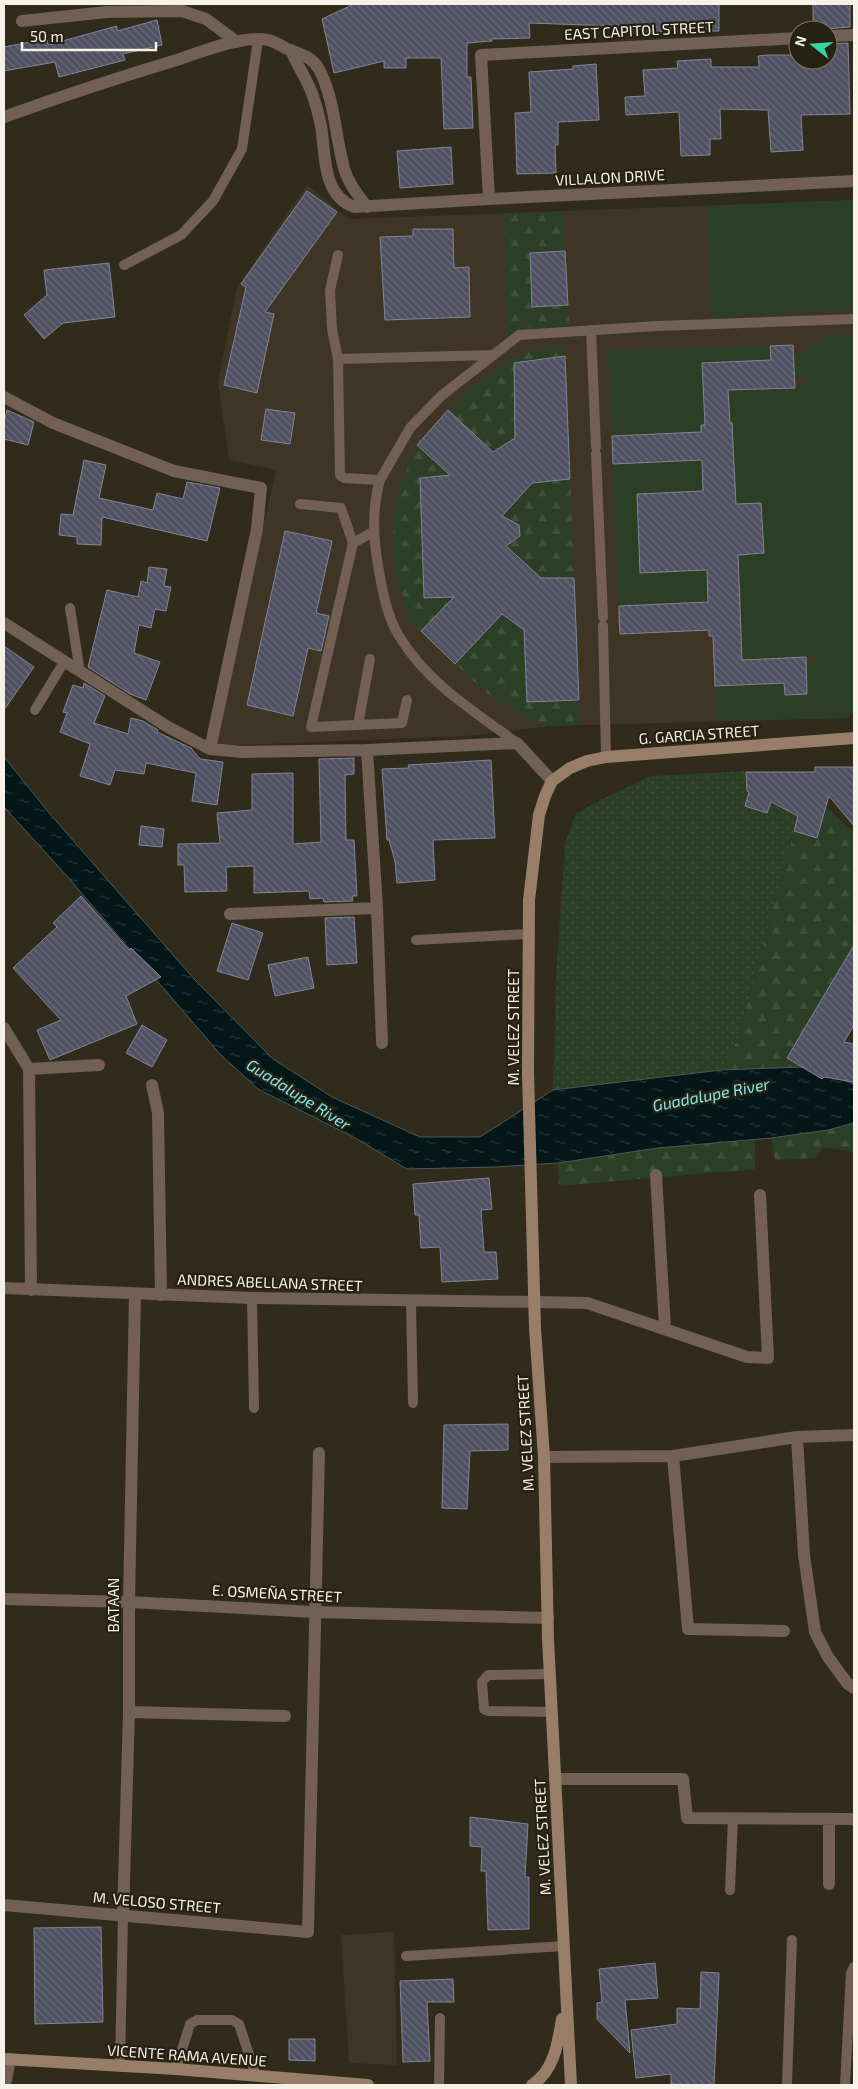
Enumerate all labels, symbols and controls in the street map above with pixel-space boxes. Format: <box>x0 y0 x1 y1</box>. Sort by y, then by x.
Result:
street label: EAST CAPITOL STREET <box>564 17 714 43</box>
scale bar <box>22 20 156 52</box>
north arrow <box>788 20 838 70</box>
text: 50 m <box>30 27 64 45</box>
text: N <box>790 34 810 48</box>
street label: VILLALON DRIVE <box>555 165 665 189</box>
street label: G. GARCIA STREET <box>638 721 760 747</box>
street label: M. VELEZ STREET <box>504 968 522 1085</box>
water label: Guadalupe River <box>244 1054 355 1134</box>
water label: Guadalupe River <box>651 1073 772 1115</box>
street label: ANDRES ABELLANA STREET <box>177 1270 363 1294</box>
street label: M. VELEZ STREET <box>513 1374 537 1492</box>
street label: BATAAN <box>104 1578 122 1632</box>
street label: E. OSMEÑA STREET <box>212 1581 343 1605</box>
street label: M. VELEZ STREET <box>530 1778 554 1896</box>
street label: M. VELOSO STREET <box>92 1887 222 1917</box>
street label: VICENTE RAMA AVENUE <box>107 2040 267 2070</box>

